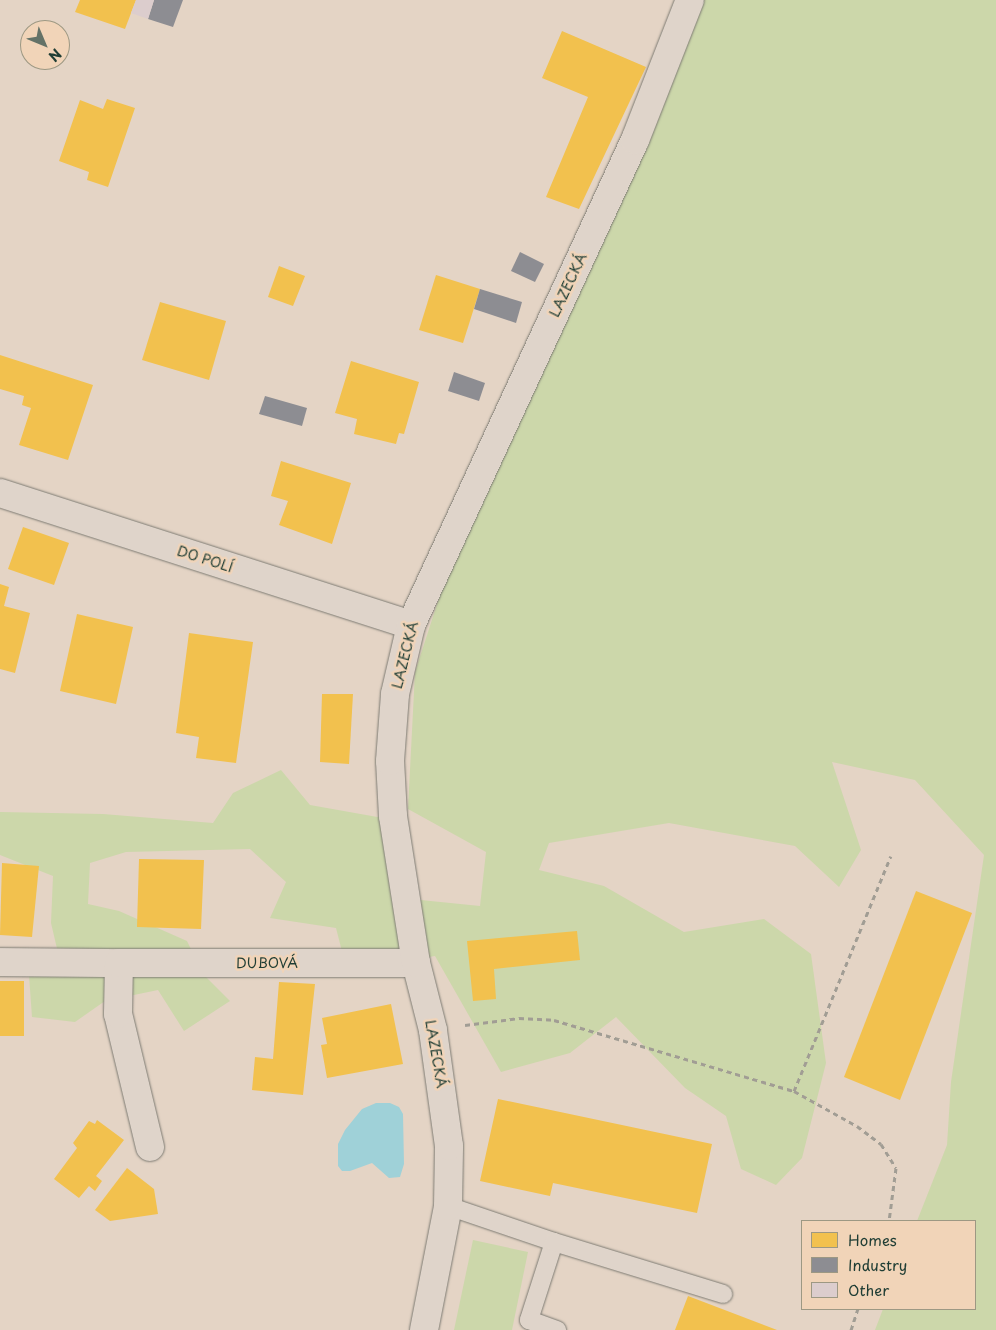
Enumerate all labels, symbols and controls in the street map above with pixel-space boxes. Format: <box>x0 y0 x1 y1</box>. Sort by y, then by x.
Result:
north arrow <box>20 20 70 70</box>
text: N <box>44 44 67 67</box>
street label: LAZECKÁ <box>546 250 590 320</box>
street label: DO POLÍ <box>175 542 235 576</box>
street label: LAZECKÁ <box>389 620 421 690</box>
street label: DUBOVÁ <box>236 955 298 971</box>
street label: LAZECKÁ <box>422 1019 450 1089</box>
legend <box>801 1220 976 1310</box>
text: Homes <box>848 1228 897 1251</box>
text: Industry <box>848 1253 907 1276</box>
text: Other <box>848 1278 889 1301</box>

